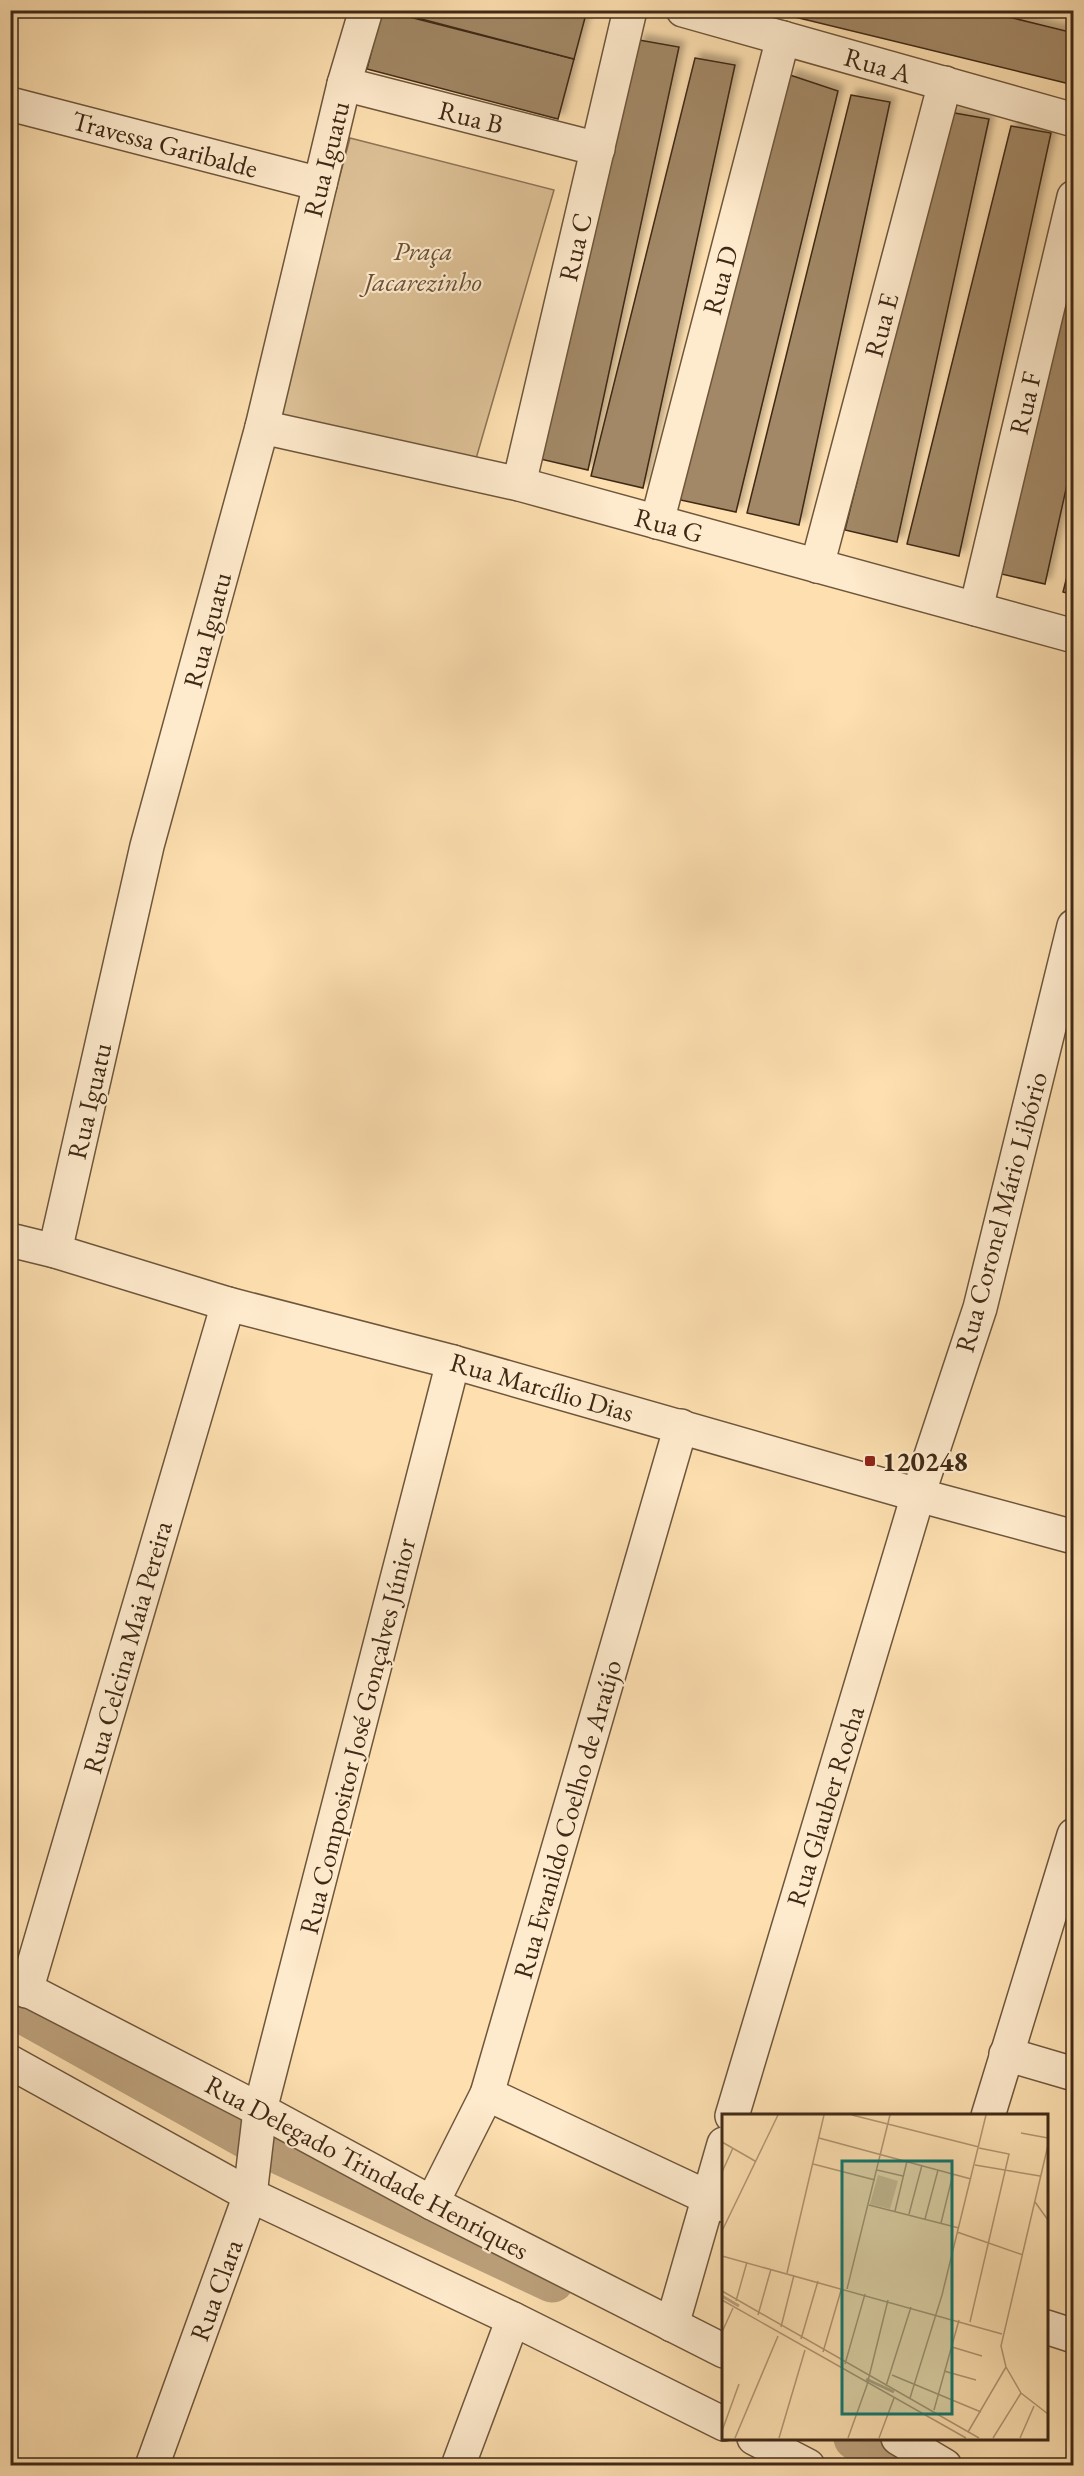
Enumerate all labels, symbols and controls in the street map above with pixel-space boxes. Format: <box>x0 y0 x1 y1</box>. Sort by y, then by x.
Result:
street label: Rua A <box>840 39 916 91</box>
street label: Rua B <box>435 92 507 142</box>
street label: Rua Iguatu <box>295 97 357 221</box>
street label: Travessa Garibalde <box>68 102 262 186</box>
street label: Rua C <box>550 210 600 284</box>
park label: Praça Jacarezinho <box>359 233 482 299</box>
street label: Rua D <box>694 242 746 318</box>
street label: Rua E <box>856 289 906 361</box>
street label: Rua F <box>1001 368 1049 438</box>
street label: Rua G <box>631 499 707 551</box>
street label: Rua Iguatu <box>175 568 239 692</box>
street label: Rua Iguatu <box>59 1039 119 1163</box>
street label: Rua Coronel Mário Libório <box>947 1068 1055 1356</box>
street label: Rua Marcílio Dias <box>446 1344 638 1430</box>
place label: 120248 <box>882 1444 968 1479</box>
marker: 120248 <box>863 1454 877 1468</box>
street label: Rua Celcina Maia Pereira <box>74 1516 180 1777</box>
street label: Rua Compositor José Gonçalves Júnior <box>291 1534 423 1938</box>
street label: Rua Evanildo Coelho de Araújo <box>505 1656 629 1982</box>
street label: Rua Glauber Rocha <box>778 1701 872 1911</box>
street label: Rua Delegado Trindade Henriques <box>199 2067 535 2267</box>
inset map <box>722 2114 1048 2440</box>
street label: Rua Clara <box>181 2234 251 2346</box>

